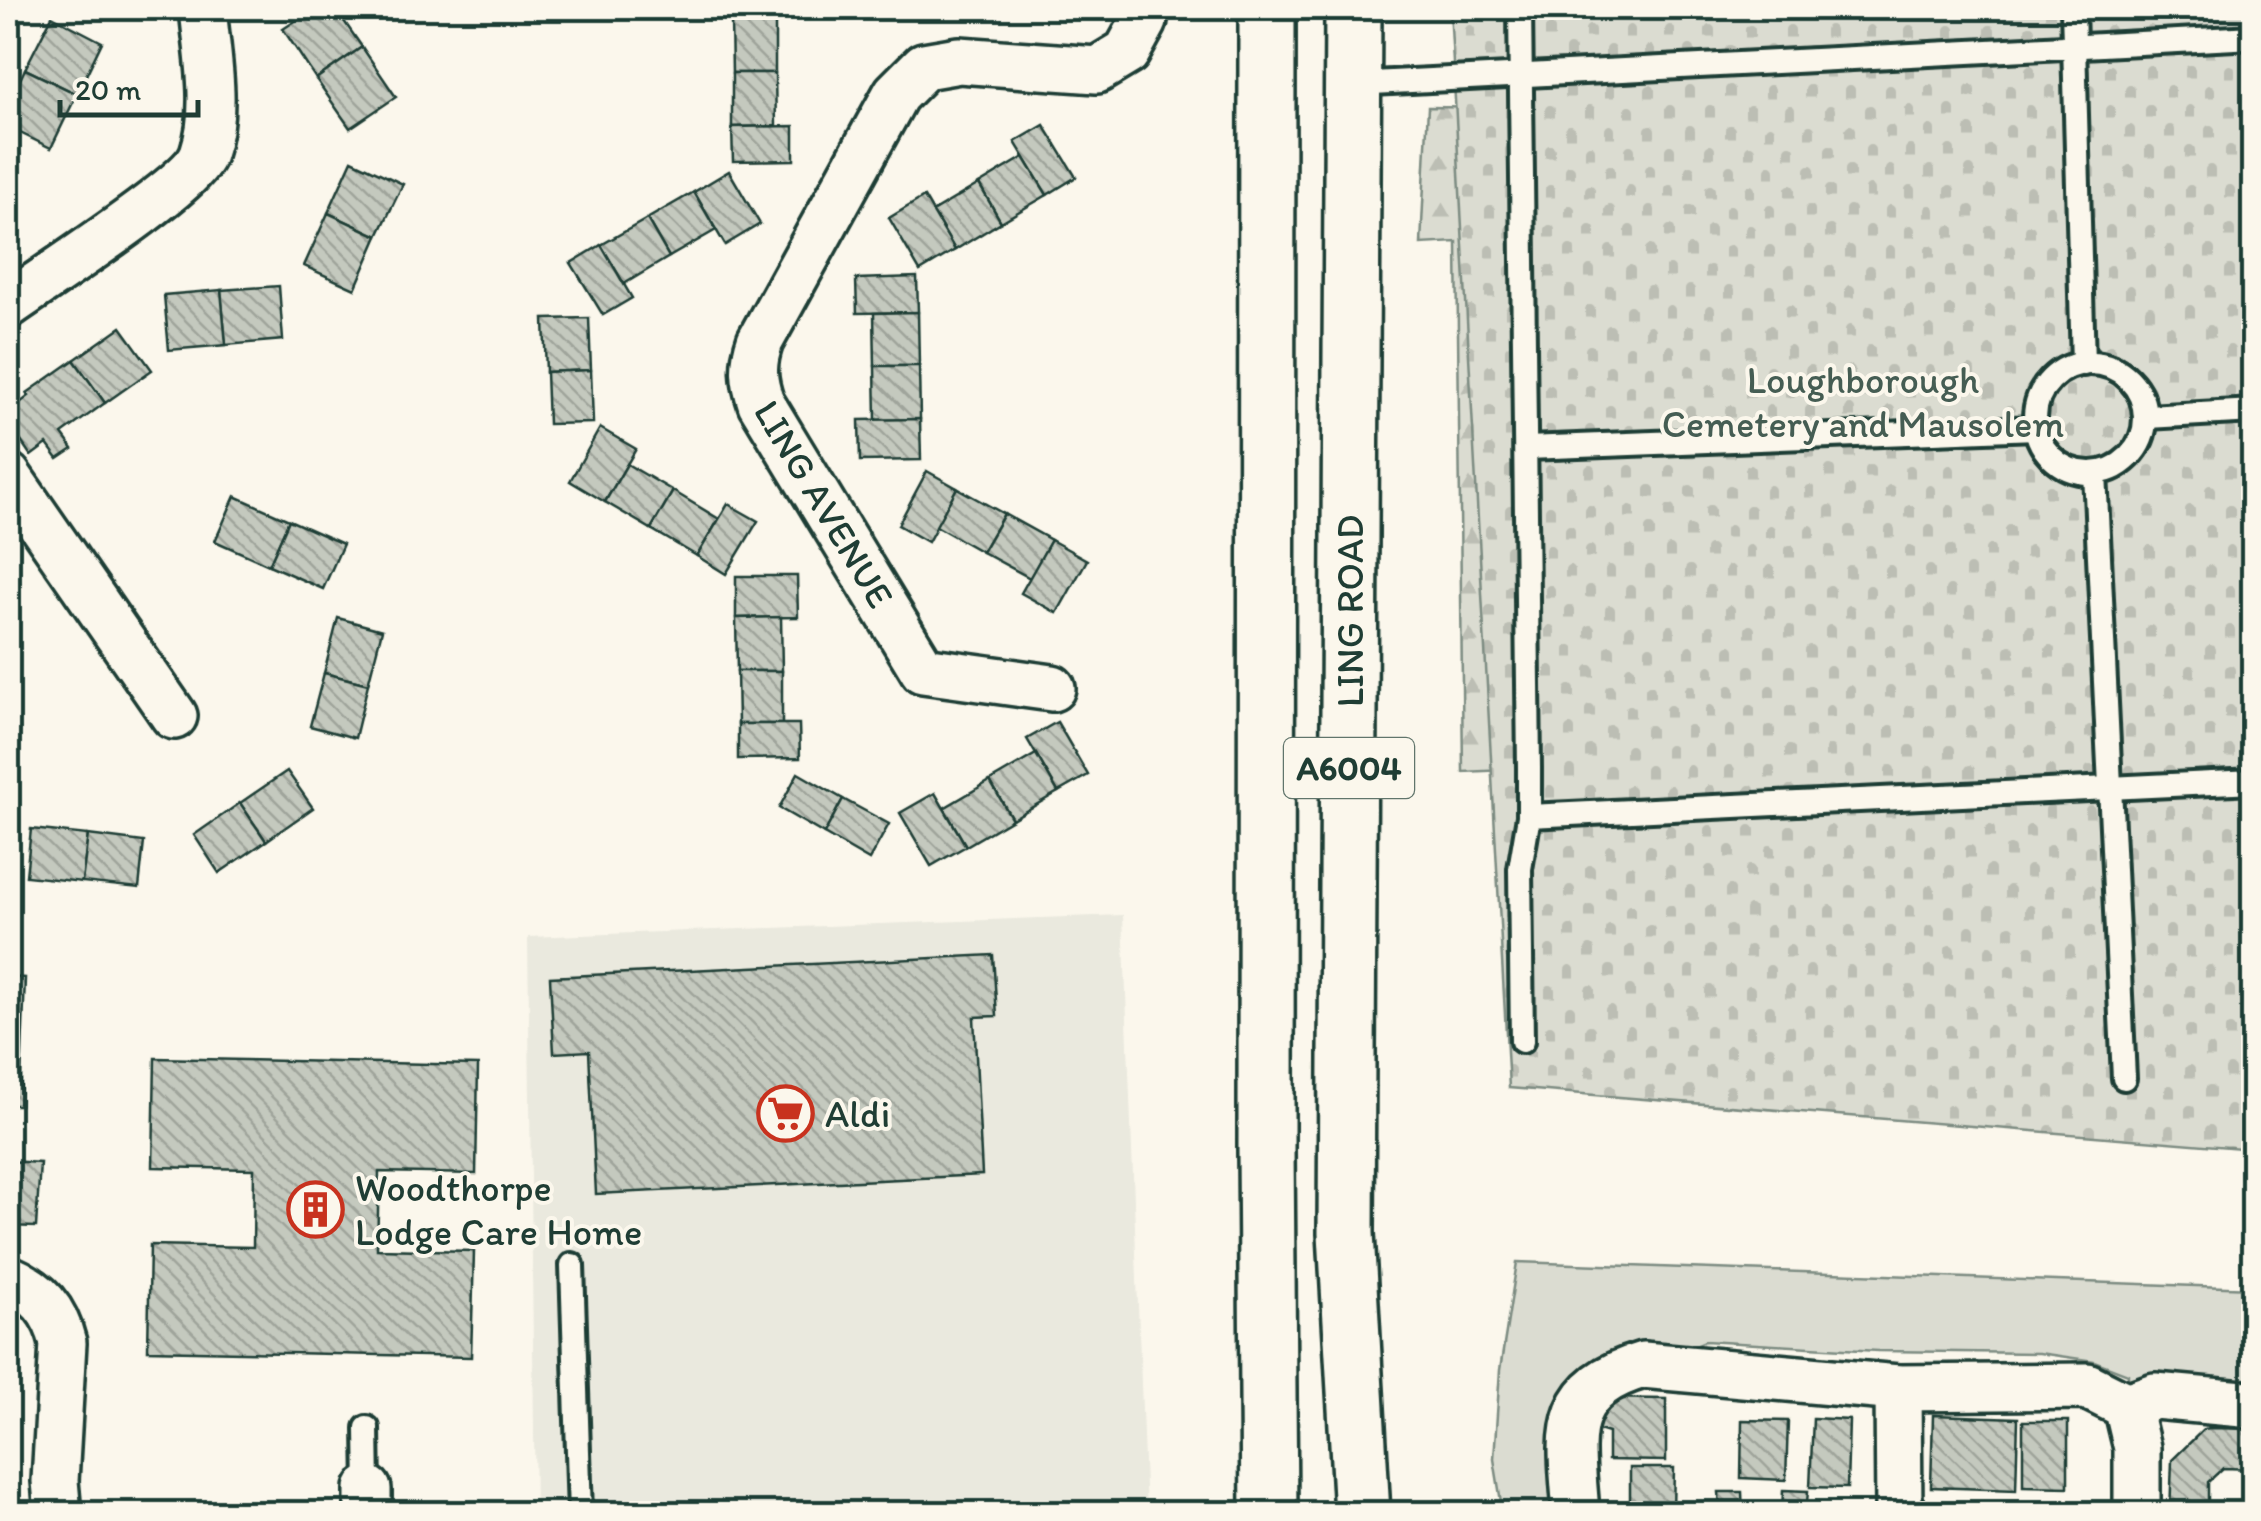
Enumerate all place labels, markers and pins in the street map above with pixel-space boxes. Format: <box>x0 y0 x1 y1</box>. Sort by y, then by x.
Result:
supermarket icon: Aldi <box>756 1084 816 1144</box>
place label: Aldi <box>825 1091 890 1137</box>
place label: Woodthorpe Lodge Care Home <box>355 1165 642 1255</box>
building icon: Woodthorpe Lodge Care Home <box>286 1180 346 1240</box>

